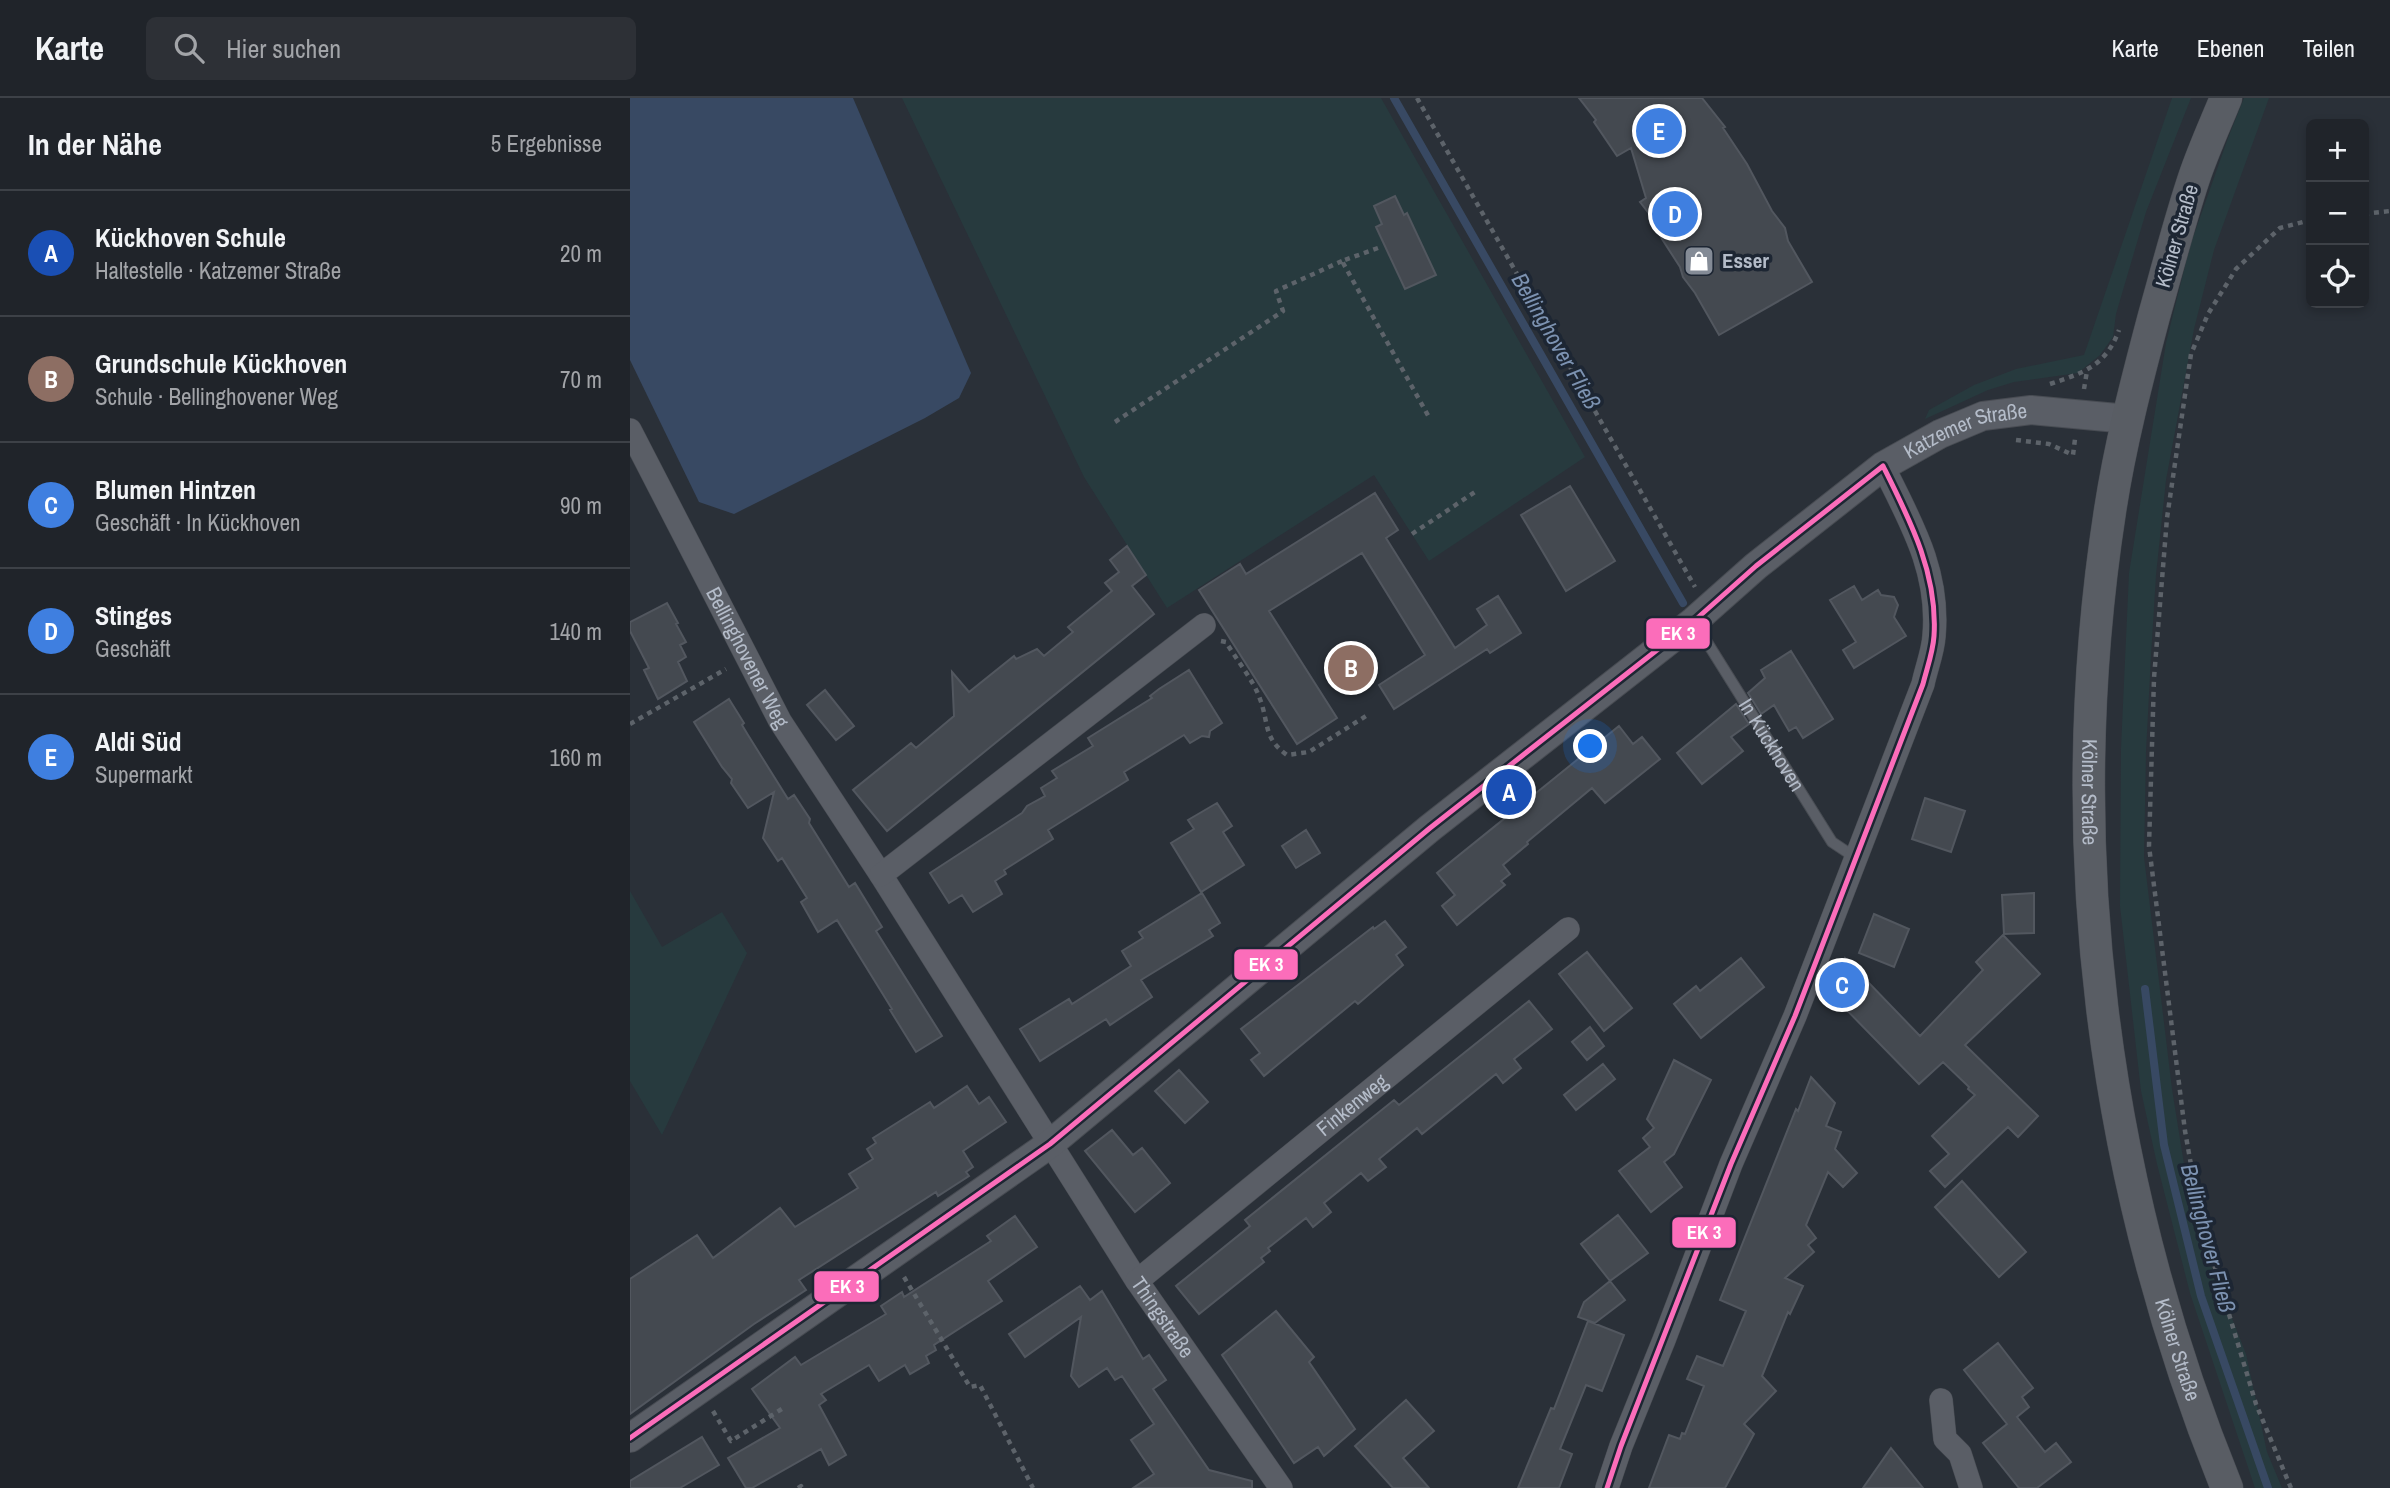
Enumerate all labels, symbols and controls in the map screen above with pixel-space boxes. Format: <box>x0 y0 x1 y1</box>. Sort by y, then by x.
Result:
search box <box>146 17 636 80</box>
text: Karte <box>35 26 104 70</box>
icon: search <box>170 29 208 67</box>
text: Hier suchen <box>226 31 341 66</box>
text: Karte <box>2112 32 2159 64</box>
text: Ebenen <box>2197 32 2264 64</box>
text: Teilen <box>2302 32 2355 64</box>
pin: E <box>1636 105 1682 157</box>
map controls <box>2306 119 2369 308</box>
button: + <box>2306 119 2369 182</box>
text: In der Nähe <box>28 124 162 164</box>
text: 5 Ergebnisse <box>491 128 602 159</box>
street label: Kölner Straße <box>2148 181 2205 291</box>
button: − <box>2306 182 2369 245</box>
pin: D <box>1652 188 1698 240</box>
text: Kückhoven Schule <box>95 220 286 255</box>
text: A <box>44 238 58 269</box>
text: 20 m <box>560 238 602 269</box>
shop icon: Esser <box>1682 244 1716 278</box>
button: locate <box>2306 245 2369 308</box>
place label: Esser <box>1722 246 1769 275</box>
text: Haltestelle · Katzemer Straße <box>95 255 341 286</box>
water label: Bellinghover Fließ <box>1505 267 1608 415</box>
text: Grundschule Kückhoven <box>95 346 347 381</box>
text: B <box>44 364 58 395</box>
text: 70 m <box>560 364 602 395</box>
text: Schule · Bellinghovener Weg <box>95 381 338 412</box>
street label: Katzemer Straße <box>1898 396 2029 465</box>
text: Blumen Hintzen <box>95 472 256 507</box>
text: C <box>44 490 58 521</box>
text: 90 m <box>560 490 602 521</box>
text: Geschäft · In Kückhoven <box>95 507 301 538</box>
street label: Bellinghovener Weg <box>699 582 796 734</box>
text: Stinges <box>95 598 172 633</box>
text: D <box>44 616 58 647</box>
text: 140 m <box>550 616 602 647</box>
line badge: EK 3 <box>1645 617 1711 650</box>
text: EK 3 <box>1661 620 1696 646</box>
text: Geschäft <box>95 633 171 664</box>
pin: B <box>1328 642 1374 694</box>
street label: In Kückhoven <box>1732 693 1812 797</box>
text: Aldi Süd <box>95 724 181 759</box>
your location <box>1573 729 1607 763</box>
street label: Kölner Straße <box>2075 739 2105 846</box>
text: E <box>45 742 57 773</box>
text: 160 m <box>550 742 602 773</box>
text: Supermarkt <box>95 759 192 790</box>
pin: A <box>1486 766 1532 818</box>
line badge: EK 3 <box>1233 948 1299 981</box>
text: EK 3 <box>1249 951 1284 977</box>
pin: C <box>1819 959 1865 1011</box>
street label: Finkenweg <box>1310 1067 1394 1143</box>
water label: Bellinghover Fließ <box>2174 1160 2243 1316</box>
line badge: EK 3 <box>1671 1216 1737 1249</box>
text: EK 3 <box>1687 1219 1722 1245</box>
line badge: EK 3 <box>813 1270 880 1303</box>
street label: Thingstraße <box>1124 1271 1201 1364</box>
text: EK 3 <box>830 1273 865 1299</box>
street label: Kölner Straße <box>2148 1295 2208 1405</box>

